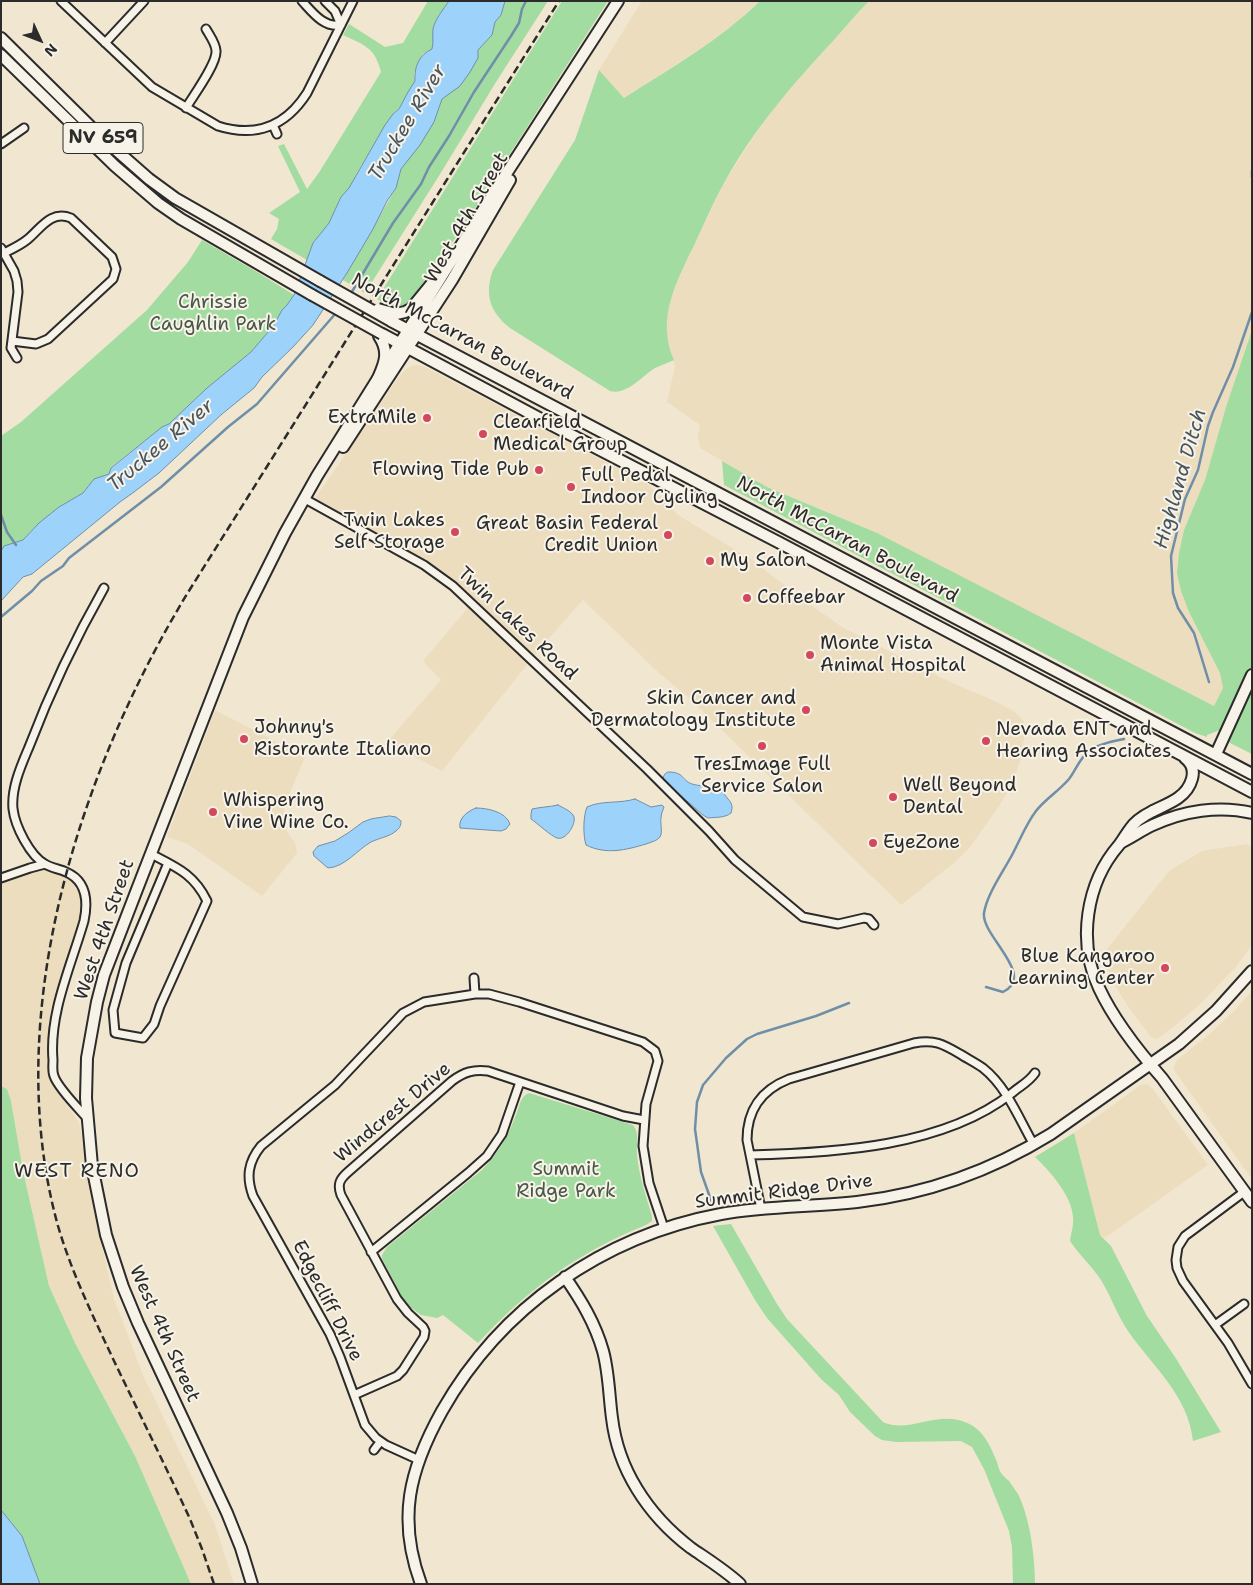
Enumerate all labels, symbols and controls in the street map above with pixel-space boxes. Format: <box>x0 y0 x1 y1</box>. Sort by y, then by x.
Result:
north arrow <box>15 15 65 65</box>
text: N <box>41 40 61 60</box>
water label: Truckee River <box>364 60 452 186</box>
road number: NV 659 <box>63 122 143 154</box>
street label: West 4th Street <box>420 149 514 287</box>
street label: North McCarran Boulevard <box>347 269 577 405</box>
park label: Chrissie Caughlin Park <box>150 292 276 336</box>
water label: Truckee River <box>103 394 219 498</box>
water label: Highland Ditch <box>1150 406 1212 552</box>
place label: ExtraMile <box>328 407 417 429</box>
marker: ExtraMile <box>421 412 433 424</box>
place label: Clearfield Medical Group <box>493 412 627 456</box>
marker: Clearfield Medical Group <box>477 428 489 440</box>
place label: Flowing Tide Pub <box>372 459 529 481</box>
marker: Flowing Tide Pub <box>533 464 545 476</box>
place label: Full Pedal Indoor Cycling <box>581 465 718 509</box>
street label: North McCarran Boulevard <box>732 472 962 608</box>
marker: Full Pedal Indoor Cycling <box>565 481 577 493</box>
place label: Twin Lakes Self Storage <box>334 510 445 554</box>
place label: Great Basin Federal Credit Union <box>476 513 658 557</box>
marker: Twin Lakes Self Storage <box>449 526 461 538</box>
marker: Great Basin Federal Credit Union <box>662 529 674 541</box>
place label: My Salon <box>720 550 806 572</box>
marker: My Salon <box>704 555 716 567</box>
street label: Twin Lakes Road <box>452 563 582 685</box>
place label: Coffeebar <box>757 587 846 609</box>
marker: Coffeebar <box>741 592 753 604</box>
place label: Monte Vista Animal Hospital <box>820 633 966 677</box>
marker: Monte Vista Animal Hospital <box>804 649 816 661</box>
place label: Skin Cancer and Dermatology Institute <box>591 688 796 732</box>
marker: Skin Cancer and Dermatology Institute <box>800 704 812 716</box>
place label: Johnny's Ristorante Italiano <box>254 717 431 761</box>
place label: Nevada ENT and Hearing Associates <box>996 719 1171 763</box>
marker: Johnny's Ristorante Italiano <box>238 733 250 745</box>
marker: Nevada ENT and Hearing Associates <box>980 735 992 747</box>
marker: TresImage Full Service Salon <box>756 740 768 752</box>
place label: TresImage Full Service Salon <box>694 754 830 798</box>
place label: Well Beyond Dental <box>903 775 1016 819</box>
place label: Whispering Vine Wine Co. <box>223 790 349 834</box>
marker: Well Beyond Dental <box>887 791 899 803</box>
marker: Whispering Vine Wine Co. <box>207 806 219 818</box>
place label: EyeZone <box>883 832 960 854</box>
marker: EyeZone <box>867 837 879 849</box>
street label: West 4th Street <box>70 857 140 1003</box>
place label: Blue Kangaroo Learning Center <box>1008 946 1155 990</box>
marker: Blue Kangaroo Learning Center <box>1159 962 1171 974</box>
street label: Windcrest Drive <box>330 1058 456 1168</box>
park label: Summit Ridge Park <box>516 1159 616 1203</box>
district label: WEST RENO <box>13 1160 141 1184</box>
street label: Summit Ridge Drive <box>694 1170 874 1214</box>
street label: Edgecliff Drive <box>287 1237 367 1365</box>
street label: West 4th Street <box>124 1262 204 1406</box>

